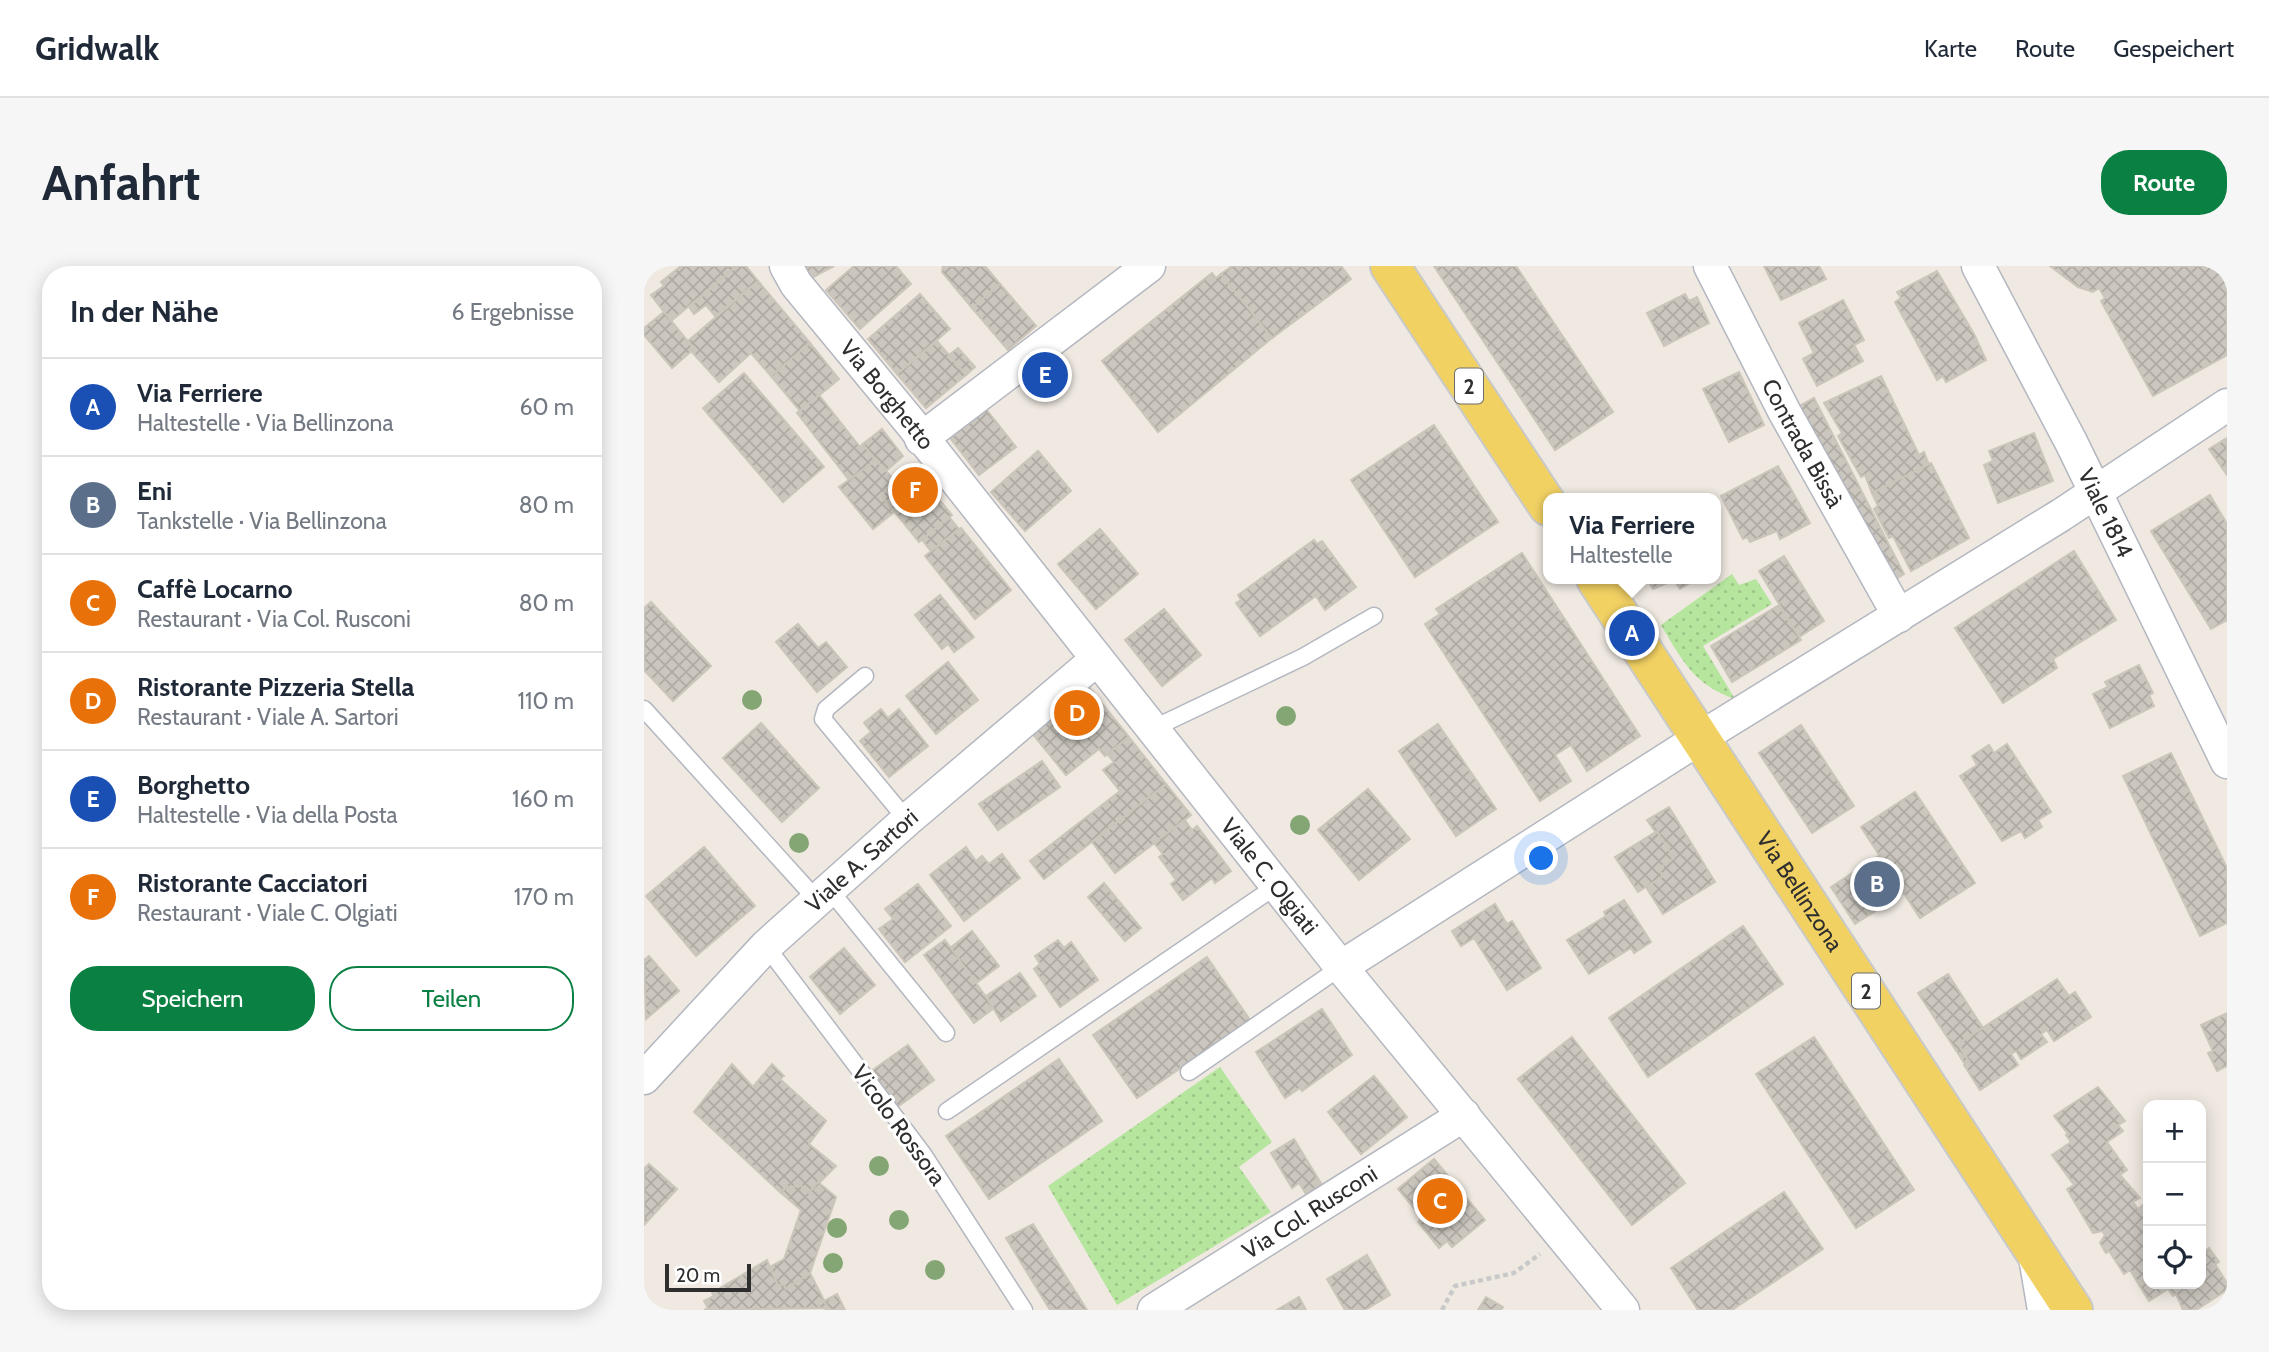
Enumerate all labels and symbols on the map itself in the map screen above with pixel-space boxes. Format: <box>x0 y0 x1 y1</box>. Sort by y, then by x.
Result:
street label: Via Borghetto <box>834 334 940 455</box>
pin: E <box>1022 349 1068 401</box>
road number: 2 <box>1455 368 1483 404</box>
street label: Contrada Bissà <box>1756 374 1849 513</box>
pin: F <box>892 464 938 516</box>
street label: Viale 1814 <box>2072 464 2139 562</box>
pin: A <box>1609 607 1655 659</box>
pin: D <box>1054 687 1100 739</box>
street label: Viale A. Sartori <box>799 803 924 918</box>
street label: Viale C. Olgiati <box>1215 813 1324 940</box>
street label: Via Bellinzona <box>1751 826 1849 957</box>
your location <box>1524 841 1558 875</box>
pin: B <box>1854 858 1900 910</box>
road number: 2 <box>1852 974 1880 1008</box>
street label: Vicolo Rossora <box>846 1059 952 1191</box>
street label: Via Col. Rusconi <box>1237 1159 1382 1265</box>
pin: C <box>1417 1175 1463 1227</box>
scale bar <box>665 1261 751 1293</box>

